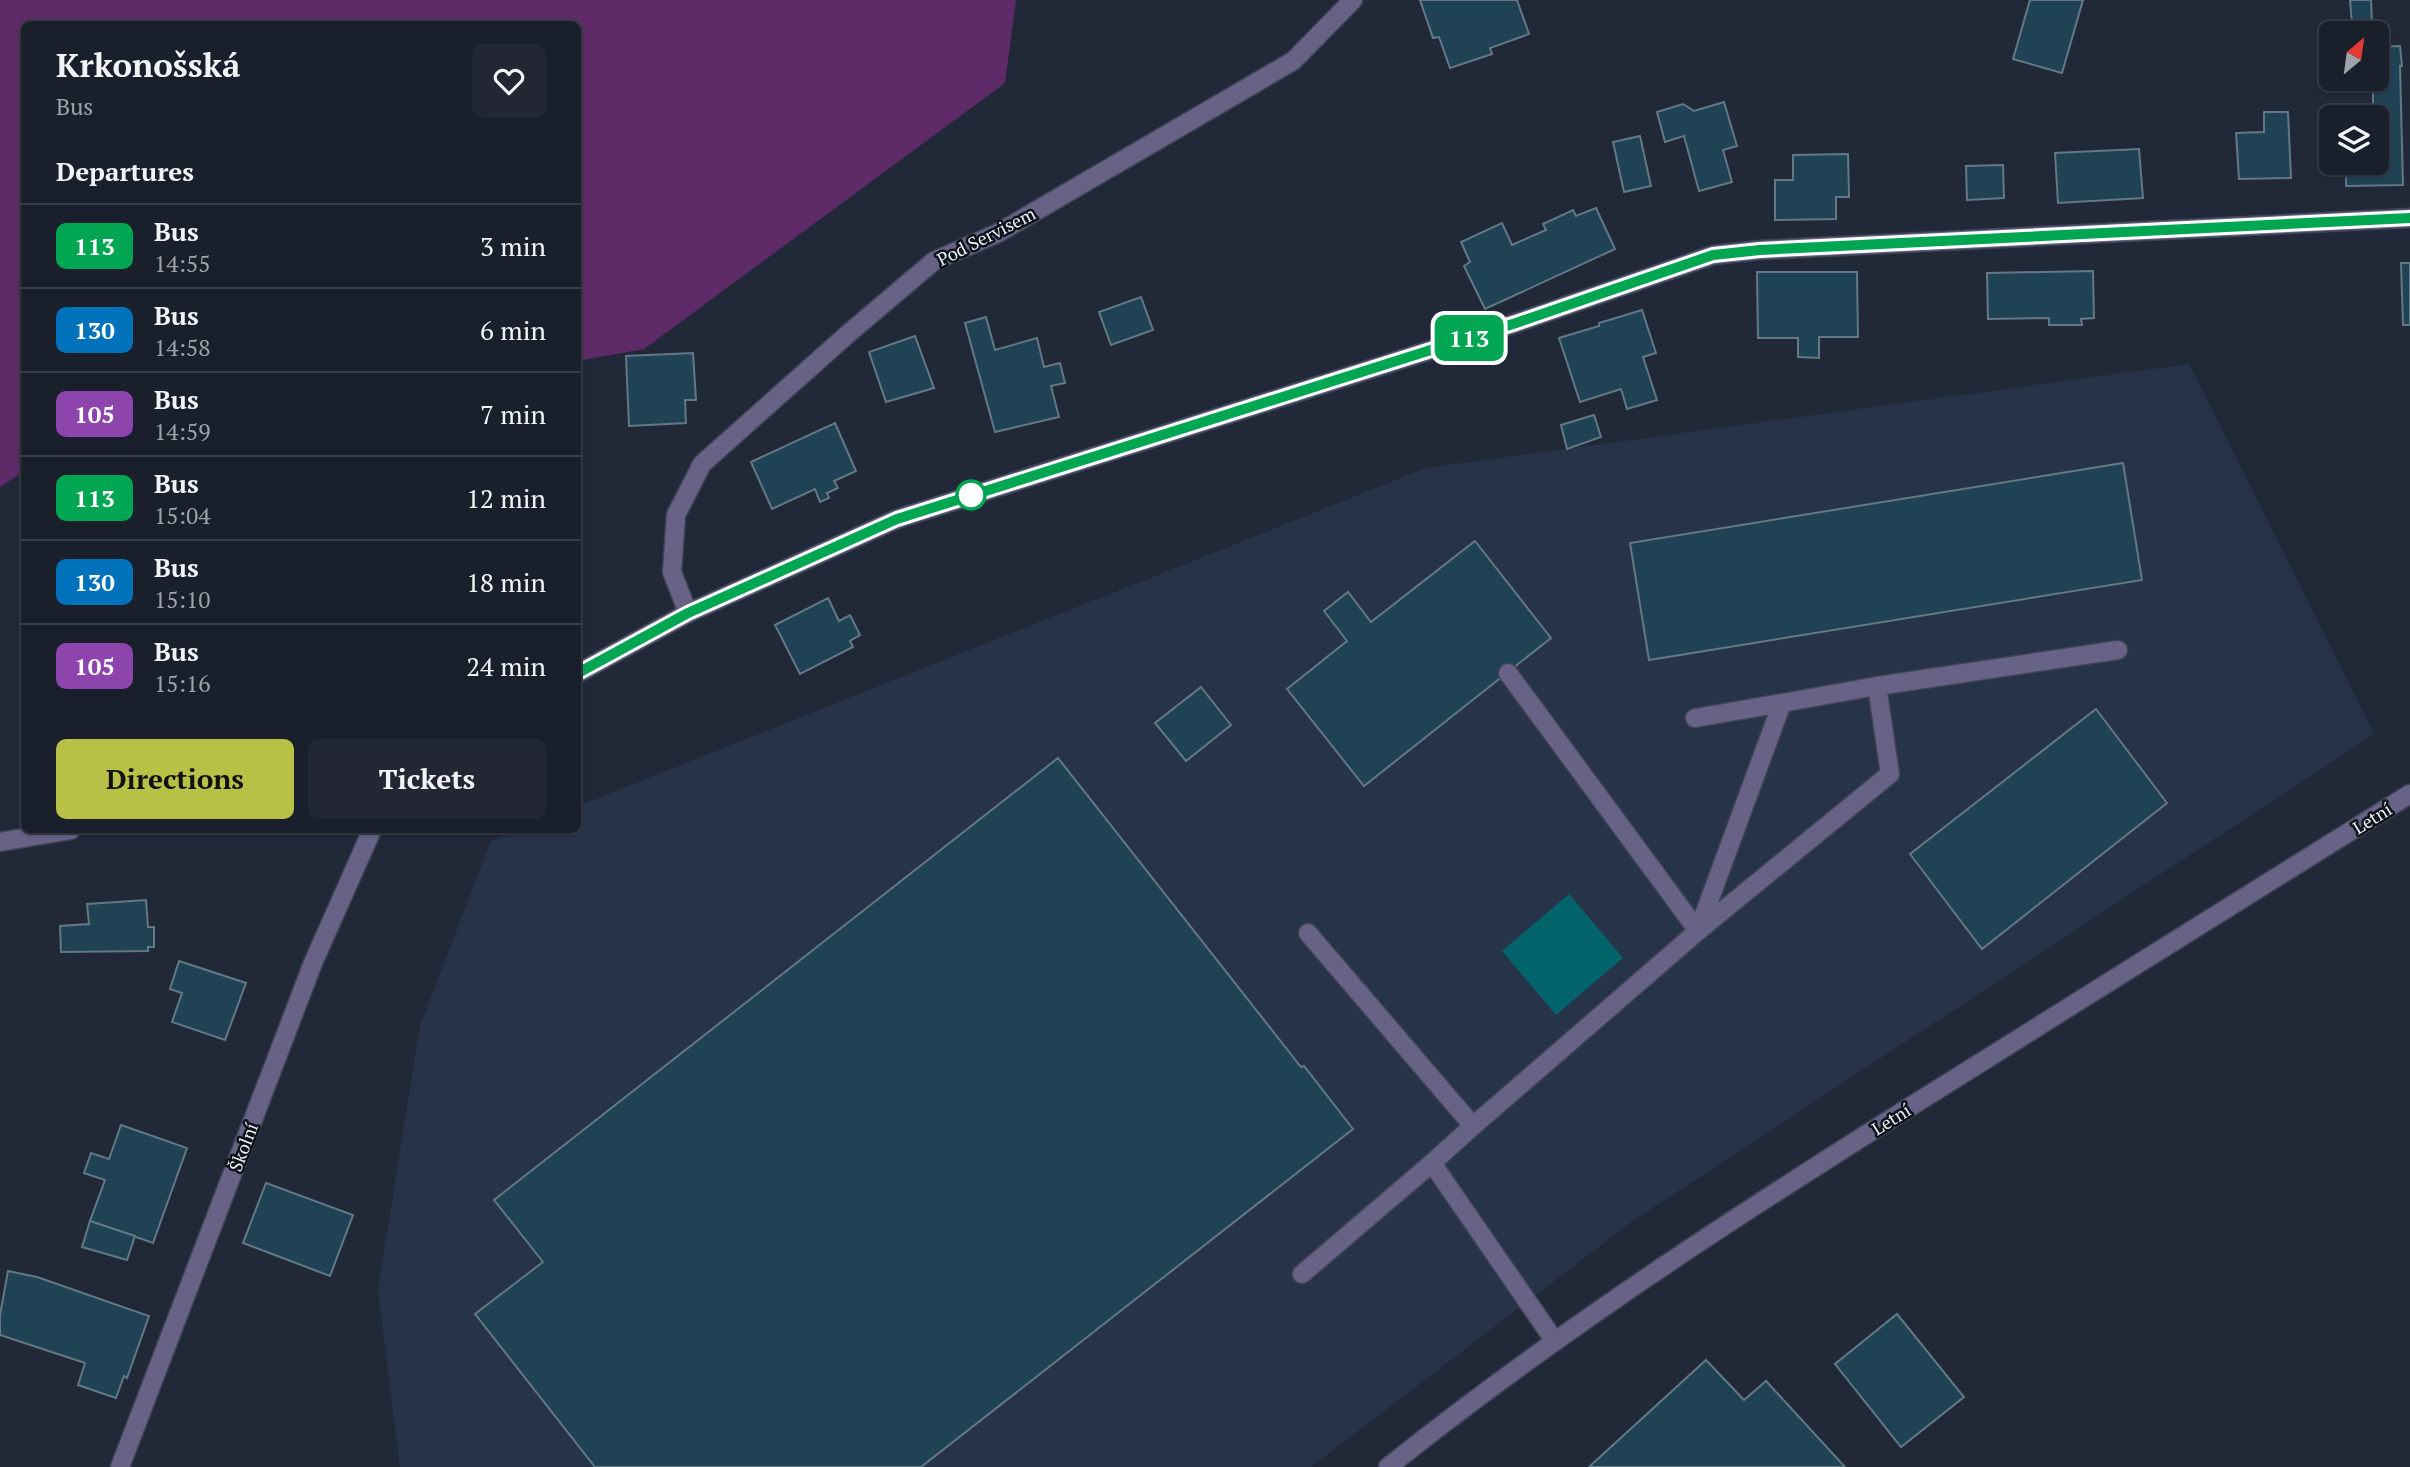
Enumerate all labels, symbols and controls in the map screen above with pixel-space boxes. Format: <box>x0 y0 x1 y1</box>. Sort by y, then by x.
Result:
north arrow <box>2319 21 2389 91</box>
map controls <box>2319 21 2389 175</box>
text: Krkonošská <box>56 43 240 86</box>
button: heart <box>472 44 546 118</box>
text: Bus <box>56 91 93 122</box>
button: layers <box>2319 105 2389 175</box>
text: Departures <box>56 154 194 188</box>
street label: Pod Servisem <box>933 201 1040 271</box>
text: Bus <box>154 214 199 248</box>
text: 3 min <box>480 229 546 263</box>
text: 113 <box>74 230 115 262</box>
text: 14:55 <box>154 248 211 279</box>
text: Bus <box>154 298 199 332</box>
text: 6 min <box>480 313 546 347</box>
text: 130 <box>74 314 115 346</box>
line badge: 113 <box>1429 315 1509 361</box>
text: 113 <box>1449 322 1489 354</box>
text: 14:58 <box>154 332 211 363</box>
text: Bus <box>154 382 199 416</box>
text: 7 min <box>480 397 546 431</box>
text: 105 <box>74 398 115 430</box>
text: 14:59 <box>154 416 211 447</box>
text: Bus <box>154 466 199 500</box>
unlabelled marker <box>956 480 986 510</box>
text: 12 min <box>466 481 546 515</box>
text: 113 <box>74 482 115 514</box>
text: 15:04 <box>154 500 211 531</box>
text: Bus <box>154 550 199 584</box>
text: 18 min <box>466 565 546 599</box>
text: 130 <box>74 566 115 598</box>
text: 15:10 <box>154 584 211 615</box>
text: Bus <box>154 634 199 668</box>
text: 24 min <box>466 649 546 683</box>
text: 105 <box>74 650 115 682</box>
text: 15:16 <box>154 668 211 699</box>
button: Directions <box>56 739 294 819</box>
button: Tickets <box>308 739 546 819</box>
street label: Letní <box>2348 796 2397 839</box>
street label: Letní <box>1867 1097 1916 1140</box>
street label: Školní <box>223 1119 263 1175</box>

